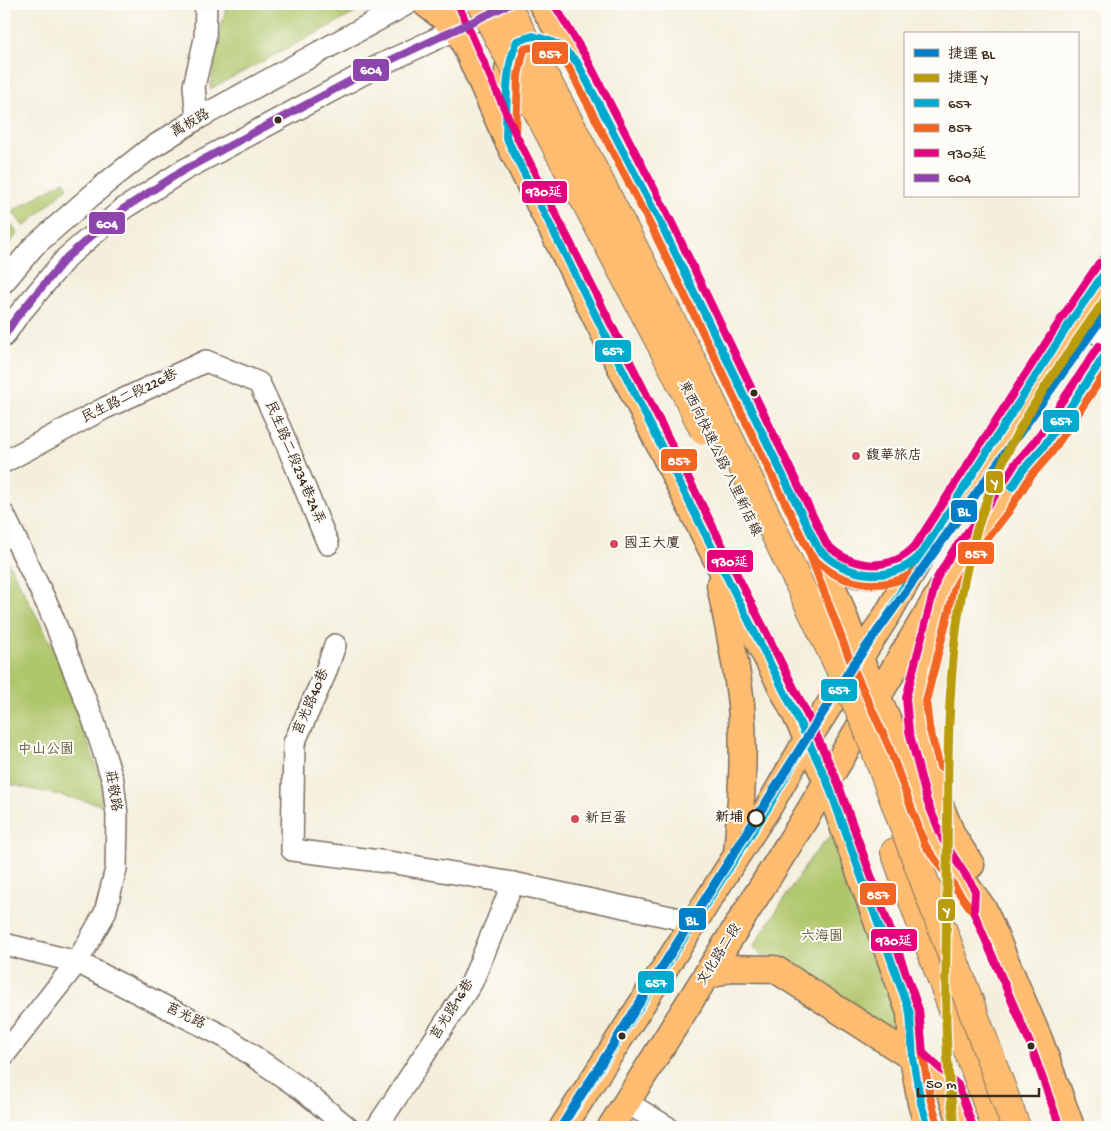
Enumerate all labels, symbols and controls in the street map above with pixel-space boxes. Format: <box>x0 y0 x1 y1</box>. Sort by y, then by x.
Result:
legend <box>904 32 1078 198</box>
line badge: 857 <box>531 41 569 65</box>
text: 捷運 BL <box>948 46 995 64</box>
text: 857 <box>539 47 562 64</box>
line badge: 604 <box>352 58 390 82</box>
text: 604 <box>360 63 382 80</box>
text: 捷運 Y <box>948 70 989 88</box>
text: 657 <box>948 96 972 114</box>
street label: 萬板路 <box>168 105 213 142</box>
unlabelled marker <box>273 115 283 125</box>
text: 857 <box>948 120 973 138</box>
text: 930延 <box>947 146 987 164</box>
text: 604 <box>948 170 971 188</box>
line badge: 930延 <box>521 180 568 204</box>
text: 930延 <box>525 185 562 202</box>
line badge: 604 <box>88 211 126 235</box>
text: 604 <box>96 217 118 234</box>
line badge: 657 <box>594 339 632 363</box>
text: 657 <box>602 344 625 361</box>
street label: 民生路二段226巷 <box>79 365 182 428</box>
street label: 東西向快速公路 八里新店線 <box>674 378 765 540</box>
unlabelled marker <box>749 388 759 398</box>
street label: 民生路二段234巷24弄 <box>260 398 329 527</box>
line badge: 657 <box>1042 409 1080 433</box>
text: 657 <box>1050 414 1073 431</box>
place label: 馥華旅店 <box>866 447 922 465</box>
line badge: 857 <box>660 448 698 472</box>
marker: 馥華旅店 <box>850 450 862 462</box>
text: 857 <box>668 454 691 471</box>
line badge: Y <box>985 470 1004 494</box>
text: Y <box>990 476 999 493</box>
line badge: BL <box>950 499 978 523</box>
text: BL <box>957 504 971 521</box>
place label: 國王大廈 <box>624 535 680 553</box>
marker: 國王大廈 <box>608 538 620 550</box>
line badge: 857 <box>957 541 995 565</box>
text: 857 <box>965 547 988 564</box>
line badge: 930延 <box>706 549 754 573</box>
text: 930延 <box>711 555 748 572</box>
street label: 莒光路40巷 <box>289 665 334 738</box>
line badge: 657 <box>820 678 858 702</box>
text: 657 <box>828 683 851 700</box>
park label: 中山公園 <box>18 741 74 759</box>
street label: 莊敬路 <box>100 769 125 813</box>
marker: 新埔 <box>747 809 765 827</box>
place label: 新巨蛋 <box>585 810 627 828</box>
place label: 新埔 <box>715 810 743 827</box>
marker: 新巨蛋 <box>569 813 581 825</box>
line badge: 857 <box>859 882 897 906</box>
text: 857 <box>867 888 890 905</box>
line badge: Y <box>937 898 956 922</box>
text: Y <box>942 904 951 921</box>
line badge: BL <box>678 907 707 931</box>
text: BL <box>685 913 699 930</box>
street label: 文化路二段 <box>693 920 746 989</box>
park label: 六海園 <box>801 928 843 946</box>
line badge: 930延 <box>870 928 918 952</box>
text: 930延 <box>875 934 912 951</box>
line badge: 657 <box>637 970 675 994</box>
street label: 莒光路16巷 <box>427 975 479 1044</box>
text: 657 <box>645 976 668 993</box>
street label: 莒光路 <box>162 999 208 1034</box>
unlabelled marker <box>617 1031 627 1041</box>
unlabelled marker <box>1026 1041 1036 1051</box>
scale bar <box>918 1066 1040 1098</box>
text: 50 m <box>926 1076 957 1094</box>

